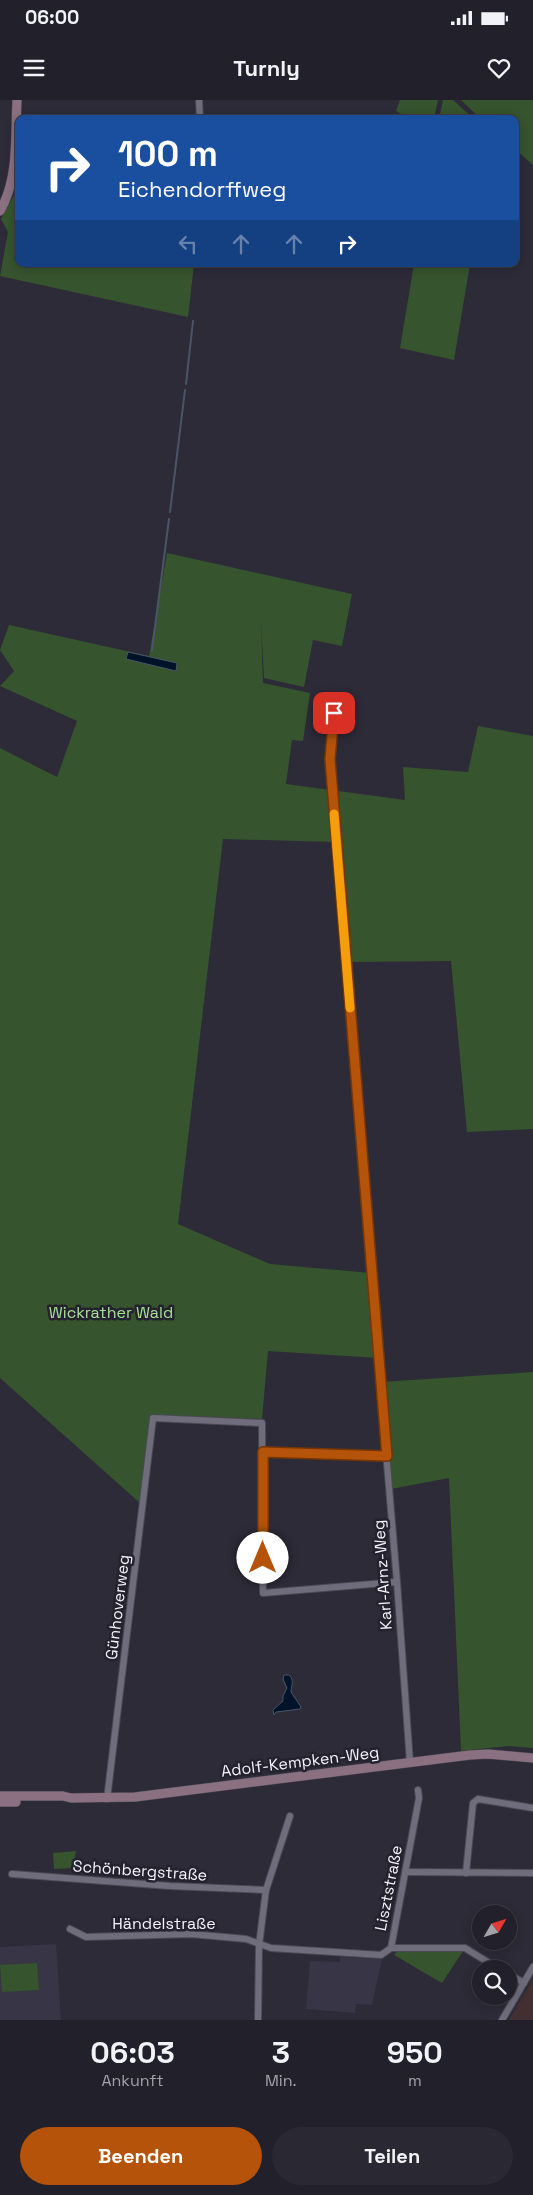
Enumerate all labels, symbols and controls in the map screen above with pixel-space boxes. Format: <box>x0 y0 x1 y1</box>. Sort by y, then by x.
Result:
text: 06:00 <box>25 5 79 30</box>
icon: menu <box>20 54 48 82</box>
text: Turnly <box>233 54 300 82</box>
icon: heart <box>485 54 513 82</box>
text: 100 m <box>118 132 218 176</box>
icon: right <box>35 135 100 200</box>
text: Eichendorffweg <box>118 175 286 203</box>
icon: left <box>174 230 202 258</box>
icon: ahead <box>227 230 255 258</box>
icon: ahead <box>280 230 308 258</box>
icon: right <box>333 230 361 258</box>
pin <box>313 692 355 734</box>
icon: arrive <box>320 699 348 727</box>
park label: Wickrather Wald <box>49 1302 173 1323</box>
street label: Karl-Arnz-Weg <box>368 1519 397 1631</box>
position arrow <box>236 1531 288 1583</box>
street label: Günhoverweg <box>101 1553 134 1661</box>
street label: Adolf-Kempken-Weg <box>220 1741 380 1782</box>
street label: Lisztstraße <box>370 1843 407 1933</box>
street label: Schönbergstraße <box>72 1855 208 1886</box>
north arrow <box>472 1905 518 1950</box>
map controls <box>472 1905 517 2005</box>
street label: Händelstraße <box>112 1913 216 1934</box>
button: search <box>472 1960 517 2005</box>
text: 06:03 <box>90 2033 175 2072</box>
text: 3 <box>272 2033 290 2072</box>
text: 950 <box>387 2033 443 2072</box>
text: Ankunft <box>101 2070 164 2091</box>
text: Min. <box>265 2070 297 2091</box>
text: m <box>408 2070 422 2091</box>
button: Beenden <box>20 2127 262 2185</box>
button: Teilen <box>272 2127 513 2185</box>

